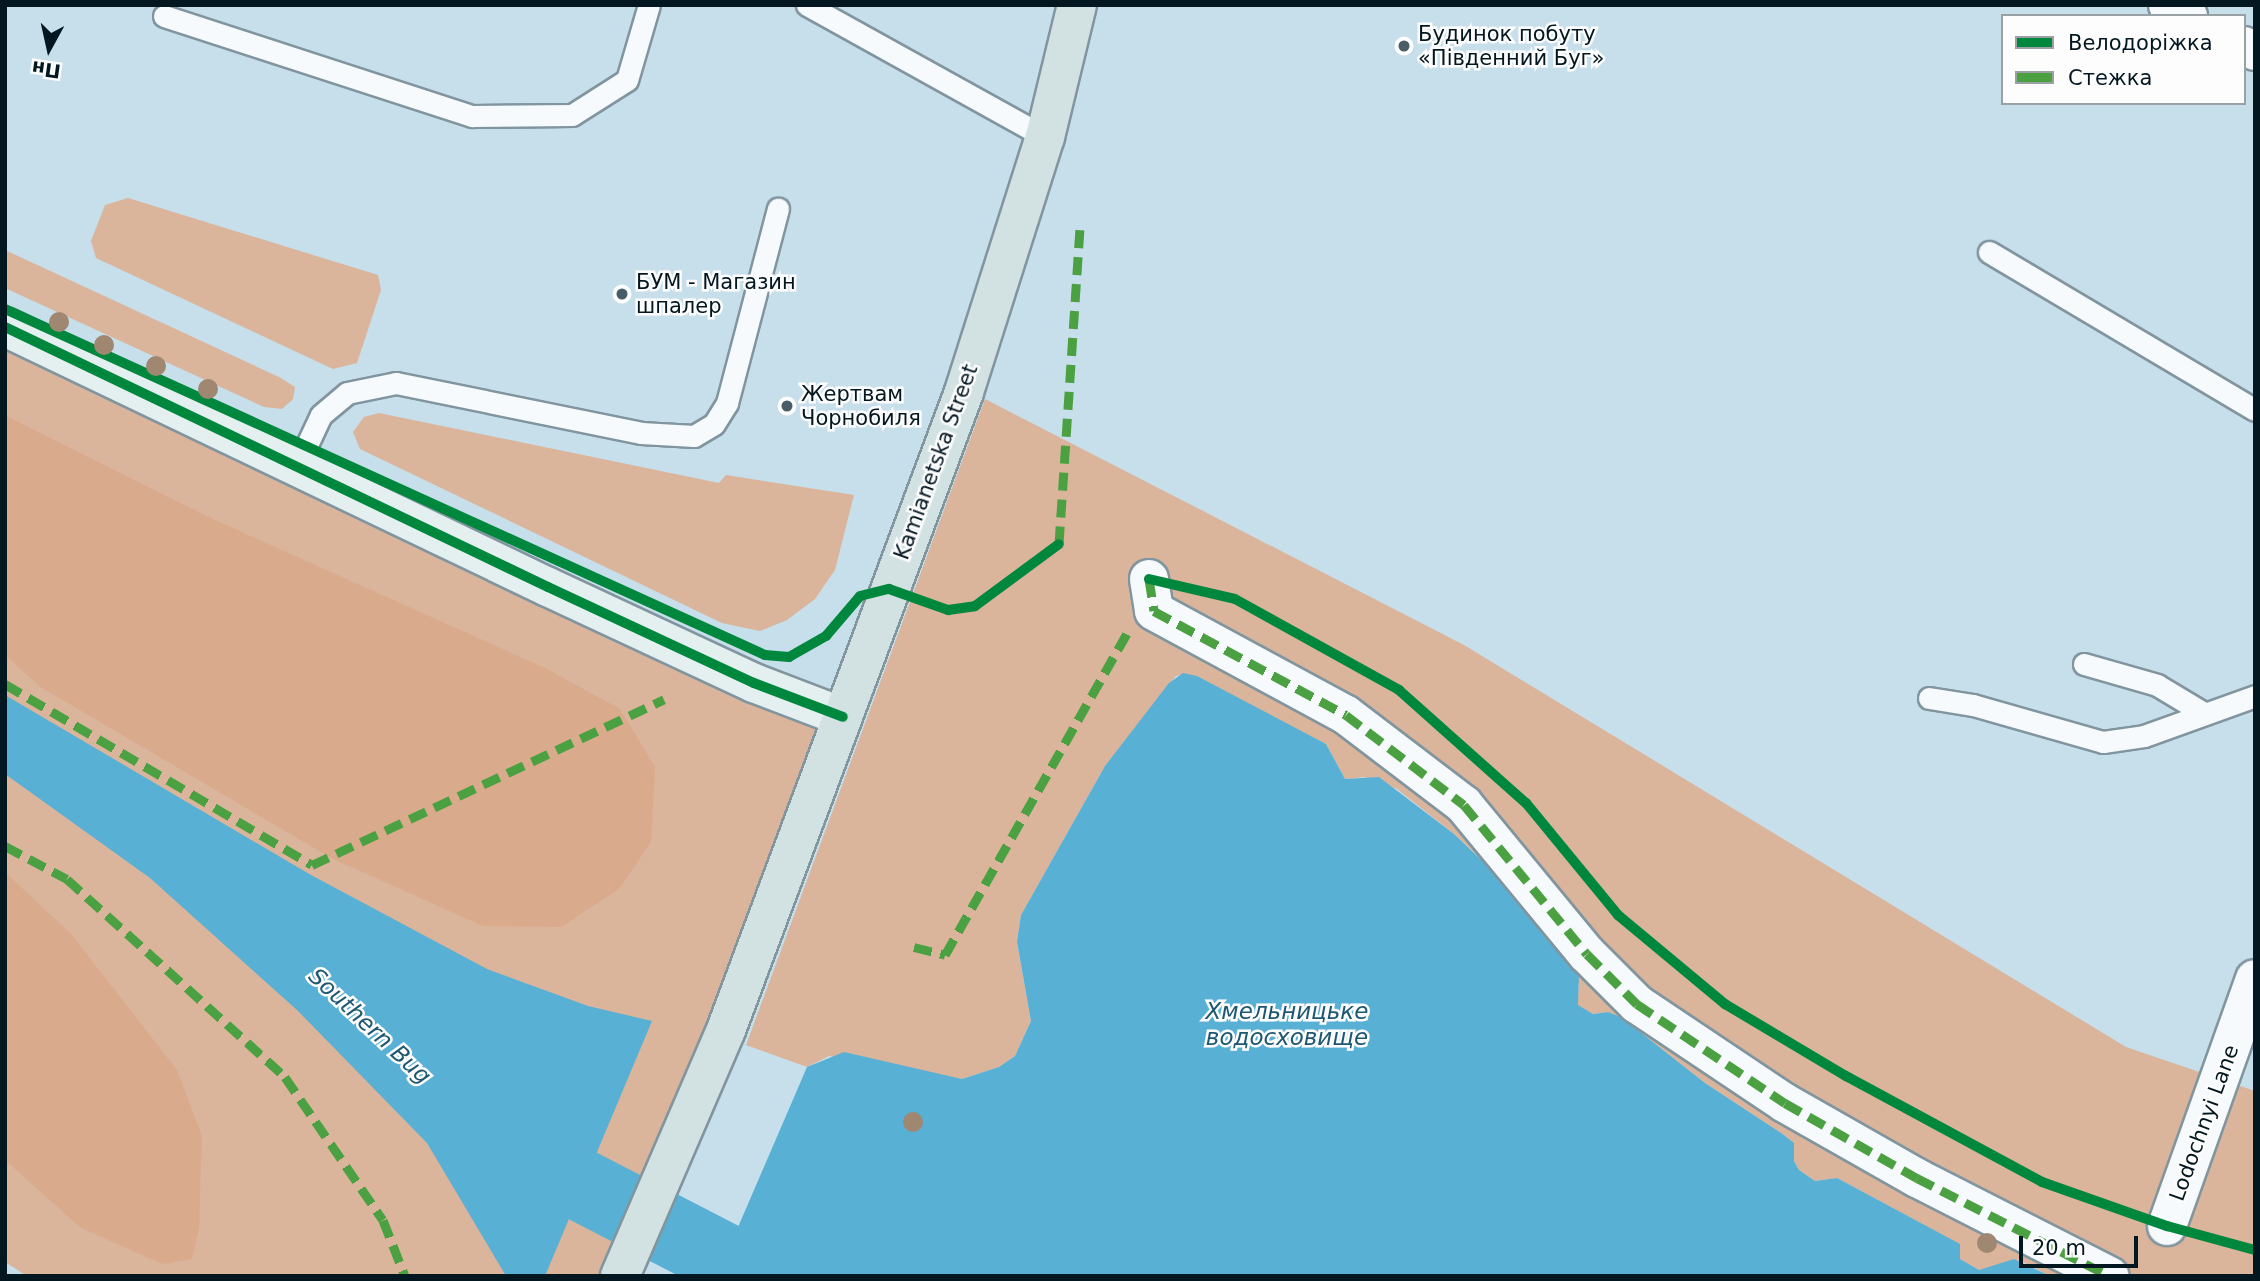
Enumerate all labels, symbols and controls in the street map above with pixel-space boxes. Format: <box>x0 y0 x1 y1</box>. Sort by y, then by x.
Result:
north arrow <box>14 14 84 84</box>
legend <box>2001 14 2246 105</box>
place label: Будинок побуту «Південний Буг» <box>1418 21 1604 71</box>
text: Велодоріжка <box>2068 31 2213 55</box>
marker: Будинок побуту «Південний Буг» <box>1396 38 1412 54</box>
text: Пн <box>30 57 62 83</box>
text: Стежка <box>2068 66 2152 90</box>
place label: БУМ - Магазин шпалер <box>636 269 796 319</box>
marker: БУМ - Магазин шпалер <box>614 286 630 302</box>
street label: Kamianetska Street <box>889 361 983 563</box>
place label: Жертвам Чорнобиля <box>801 381 921 431</box>
marker: Жертвам Чорнобиля <box>779 398 795 414</box>
water label: Southern Bug <box>303 962 437 1090</box>
water label: Хмельницьке водосховище <box>1206 997 1368 1051</box>
street label: Lodochnyi Lane <box>2164 1042 2244 1204</box>
scale bar <box>2022 1222 2141 1266</box>
text: 20 m <box>2032 1236 2086 1260</box>

